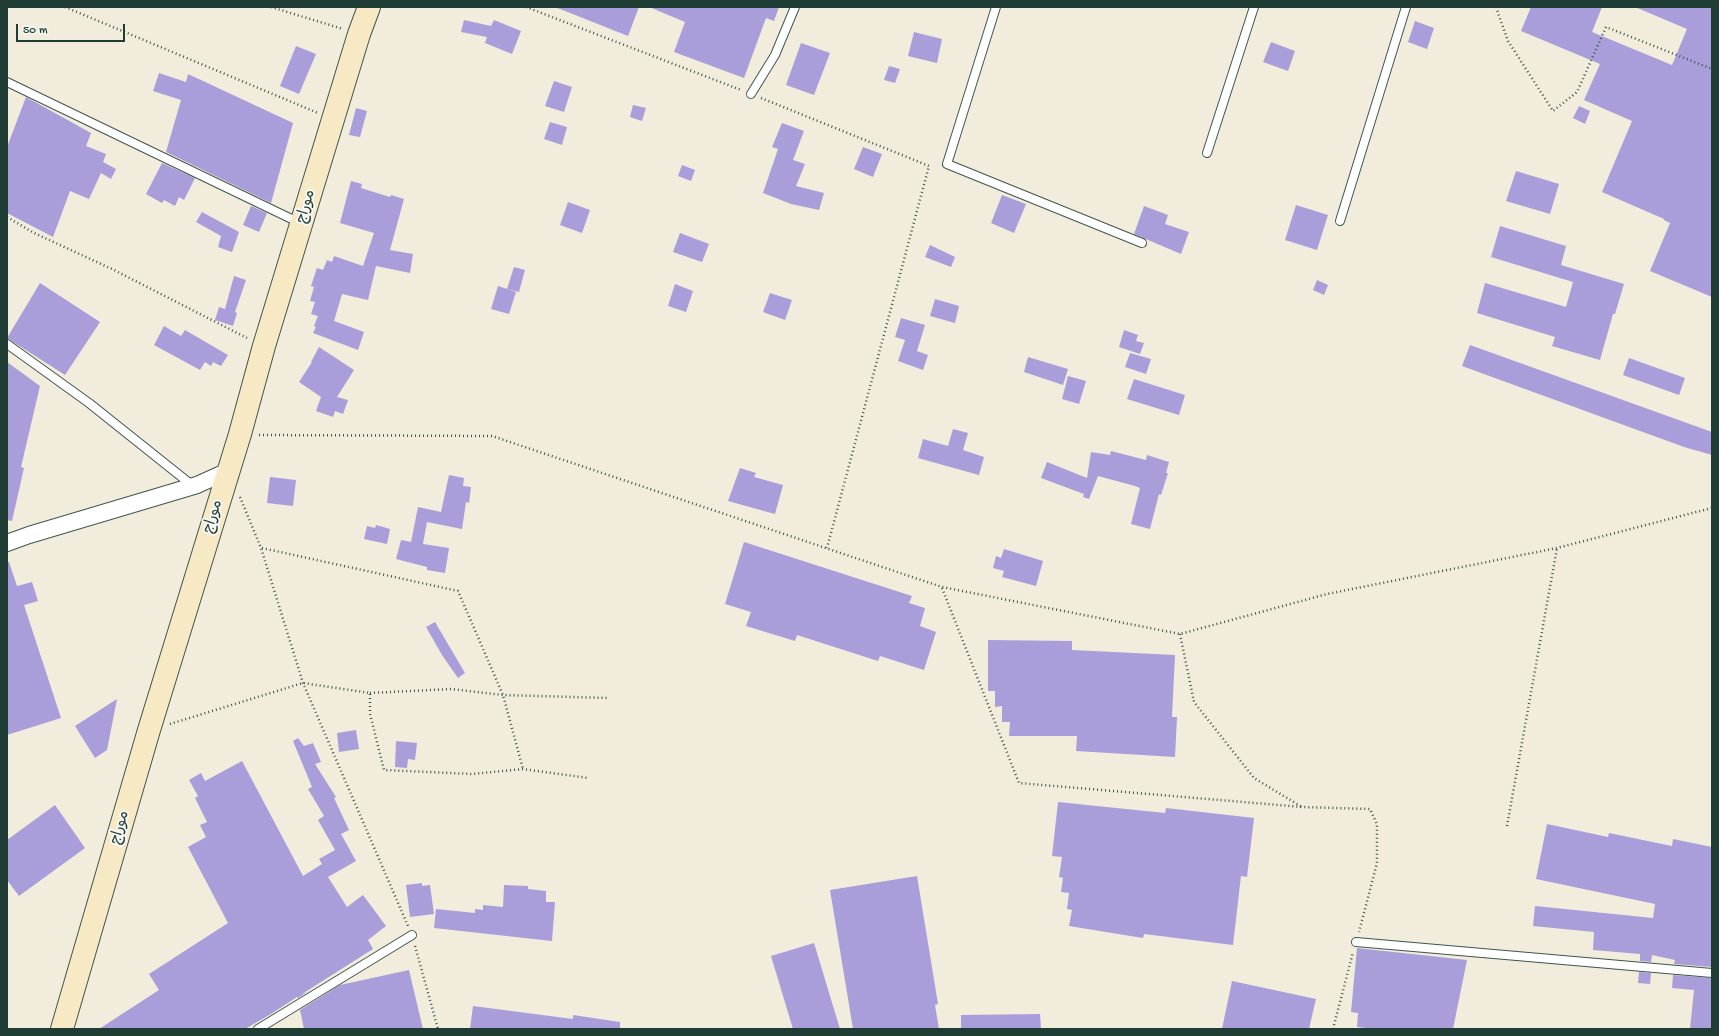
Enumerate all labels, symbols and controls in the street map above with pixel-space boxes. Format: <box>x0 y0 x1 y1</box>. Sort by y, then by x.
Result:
scale bar <box>18 16 127 42</box>
text: 50 m <box>23 24 48 38</box>
street label: موراج <box>294 188 320 226</box>
street label: موراج <box>200 498 228 536</box>
street label: موراج <box>108 809 134 847</box>

